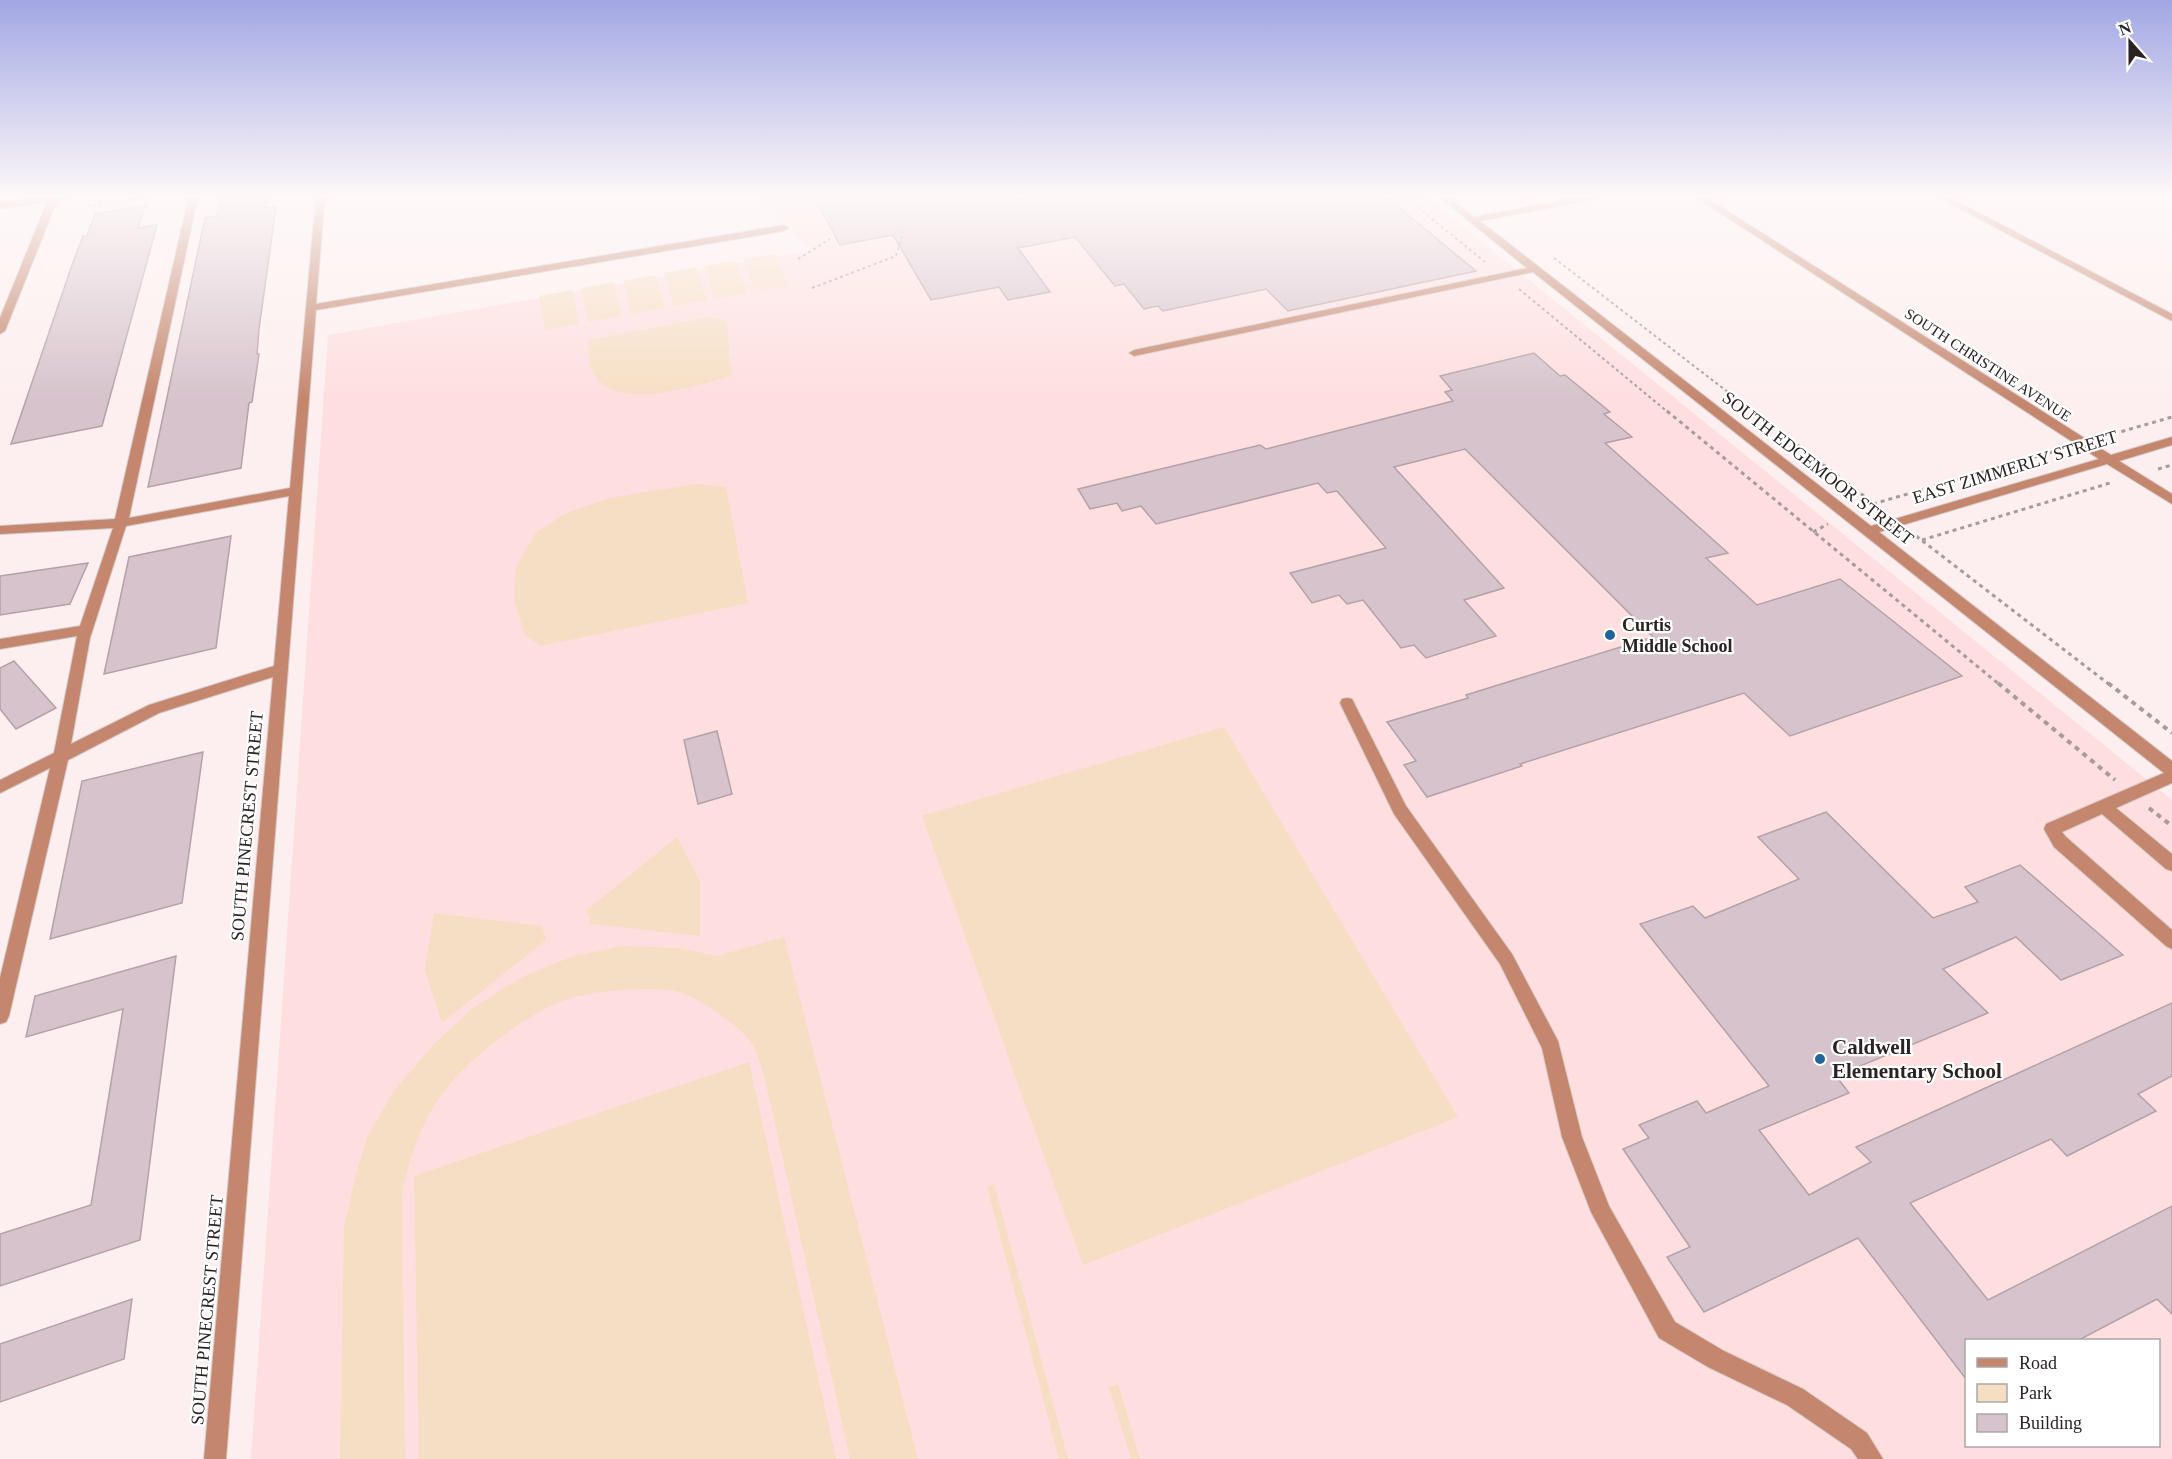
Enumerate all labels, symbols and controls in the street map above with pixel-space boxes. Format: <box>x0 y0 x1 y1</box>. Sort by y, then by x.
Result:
north arrow <box>2100 12 2160 72</box>
text: N <box>2116 18 2134 38</box>
street label: SOUTH CHRISTINE AVENUE <box>1902 305 2074 425</box>
street label: SOUTH EDGEMOOR STREET <box>1718 387 1918 549</box>
street label: EAST ZIMMERLY STREET <box>1910 426 2120 508</box>
place label: Curtis Middle School <box>1622 615 1733 656</box>
marker: Curtis Middle School <box>1603 628 1617 642</box>
street label: SOUTH PINECREST STREET <box>227 710 267 942</box>
place label: Caldwell Elementary School <box>1832 1035 2002 1083</box>
marker: Caldwell Elementary School <box>1813 1052 1827 1066</box>
street label: SOUTH PINECREST STREET <box>187 1194 227 1426</box>
legend <box>1965 1339 2160 1447</box>
text: Road <box>2019 1353 2057 1373</box>
text: Park <box>2019 1383 2052 1403</box>
text: Building <box>2019 1413 2082 1433</box>

